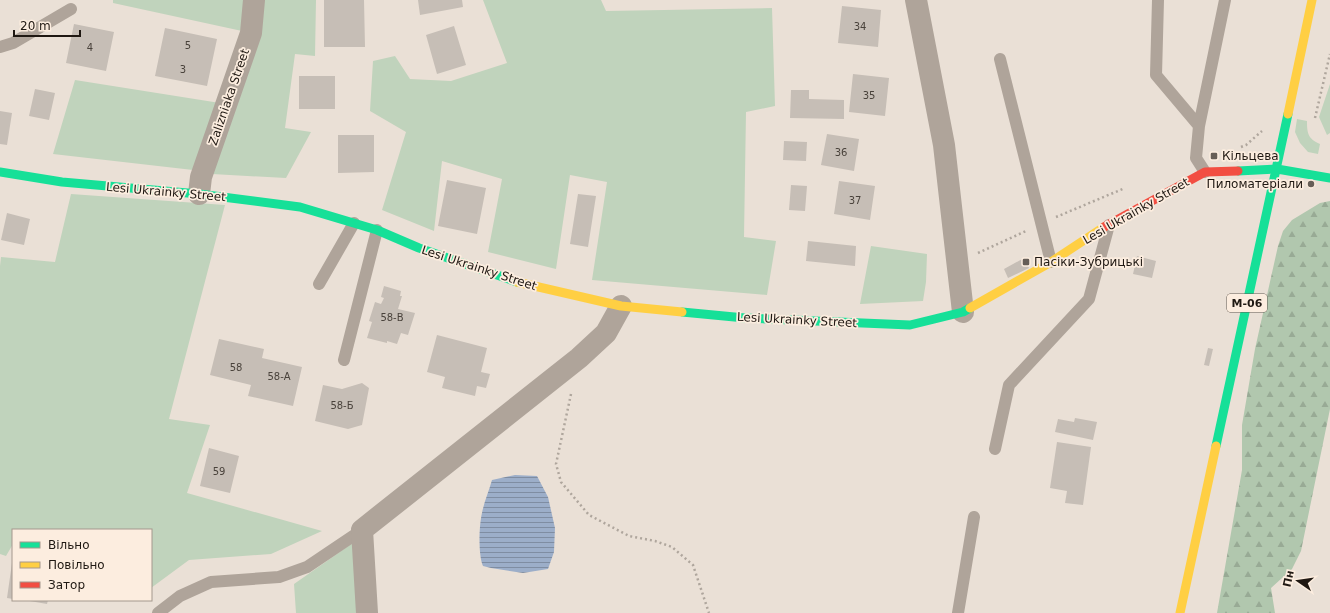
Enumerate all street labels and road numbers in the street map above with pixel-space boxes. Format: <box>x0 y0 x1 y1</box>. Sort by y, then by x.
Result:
street label: Zalizniaka Street <box>206 47 252 147</box>
street label: Lesi Ukrainky Street <box>1080 175 1192 247</box>
street label: Lesi Ukrainky Street <box>106 180 227 204</box>
street label: Lesi Ukrainky Street <box>420 243 539 293</box>
road number: М-06 <box>1227 294 1267 312</box>
street label: Lesi Ukrainky Street <box>737 310 858 330</box>

